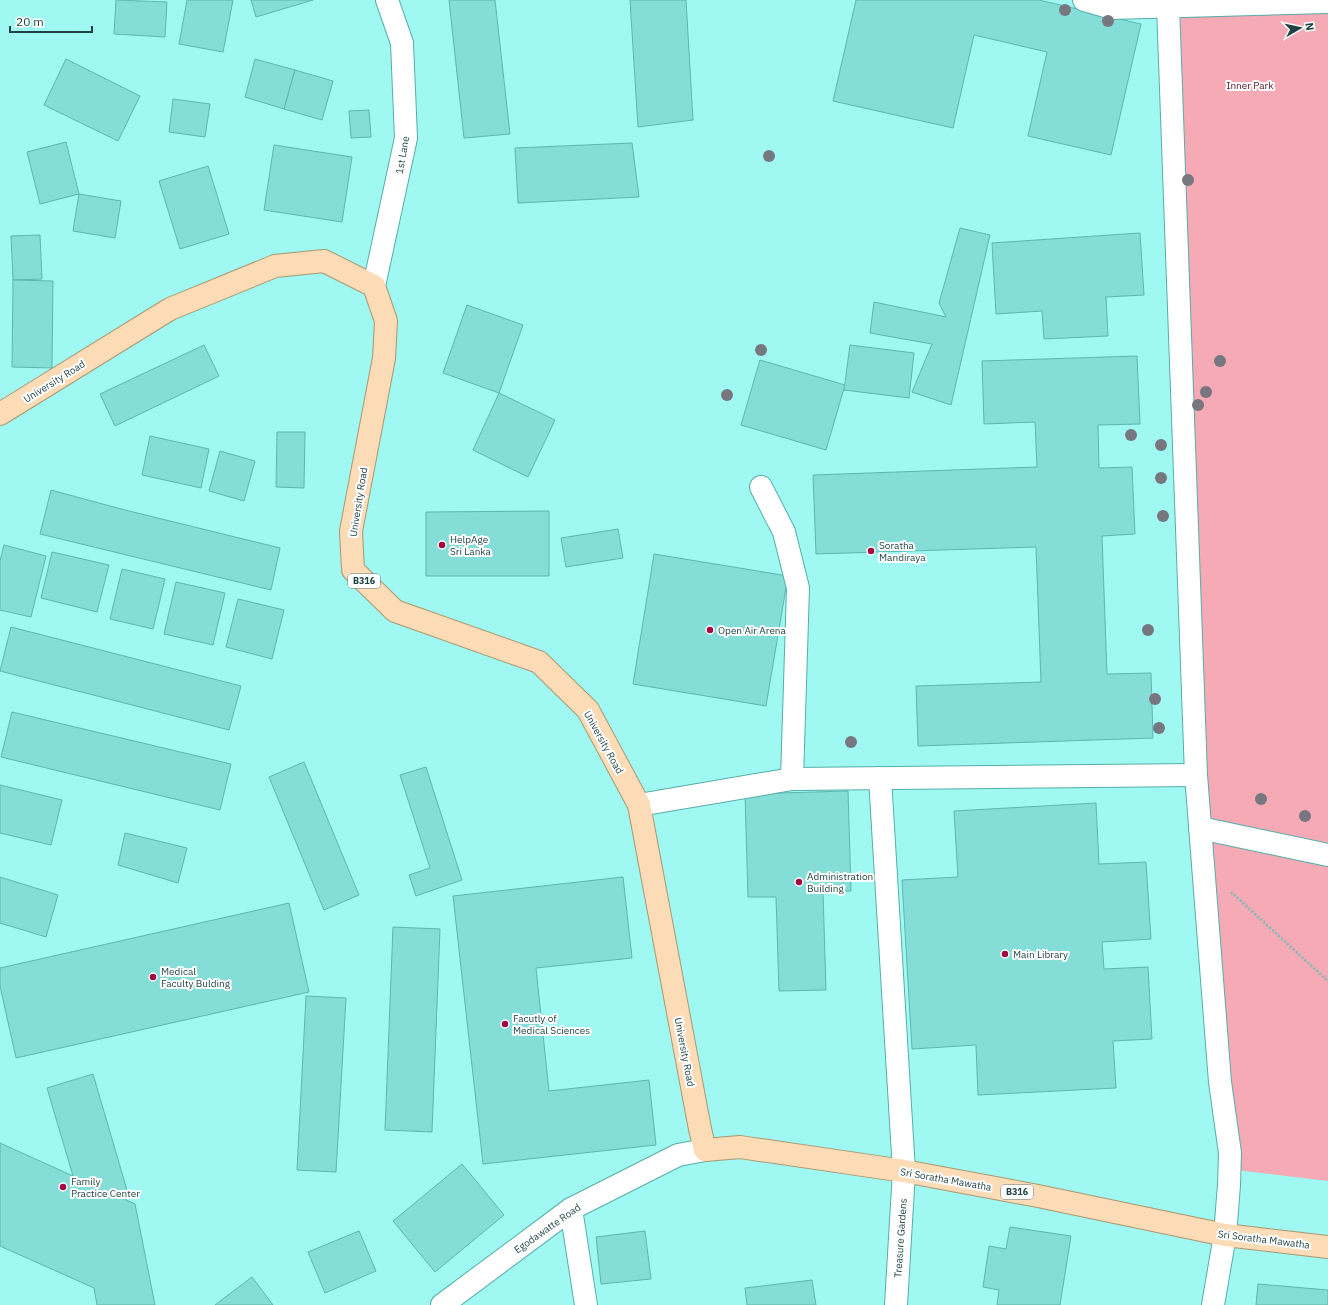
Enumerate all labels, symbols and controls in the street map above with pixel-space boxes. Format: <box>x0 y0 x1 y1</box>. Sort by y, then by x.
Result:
scale bar <box>10 8 92 34</box>
north arrow <box>1280 8 1320 48</box>
text: 20 m <box>16 14 44 29</box>
text: N <box>1302 21 1317 31</box>
park label: Inner Park <box>1226 79 1274 92</box>
street label: 1st Lane <box>393 135 412 175</box>
street label: University Road <box>21 357 87 406</box>
street label: University Road <box>347 466 370 538</box>
place label: HelpAge Sri Lanka <box>450 533 492 558</box>
place label: Soratha Mandiraya <box>879 539 926 564</box>
marker: HelpAge Sri Lanka <box>437 540 447 550</box>
marker: Soratha Mandiraya <box>866 546 876 556</box>
road number: B316 <box>348 574 380 588</box>
place label: Open Air Arena <box>718 624 787 637</box>
marker: Open Air Arena <box>705 625 715 635</box>
street label: University Road <box>581 708 626 776</box>
place label: Administration Building <box>807 870 873 895</box>
marker: Administration Building <box>794 877 804 887</box>
place label: Main Library <box>1013 948 1068 961</box>
marker: Main Library <box>1000 949 1010 959</box>
place label: Medical Faculty Bulding <box>161 965 231 990</box>
marker: Medical Faculty Bulding <box>148 972 158 982</box>
place label: Facutly of Medical Sciences <box>513 1012 590 1037</box>
street label: University Road <box>671 1016 698 1088</box>
marker: Facutly of Medical Sciences <box>500 1019 510 1029</box>
street label: Sri Soratha Mawatha <box>899 1165 993 1194</box>
place label: Family Practice Center <box>71 1175 140 1200</box>
marker: Family Practice Center <box>58 1182 68 1192</box>
road number: B316 <box>1001 1185 1033 1199</box>
street label: Treasure Gardens <box>891 1198 910 1278</box>
street label: Egodawatte Road <box>511 1201 583 1256</box>
street label: Sri Soratha Mawatha <box>1217 1227 1311 1252</box>

